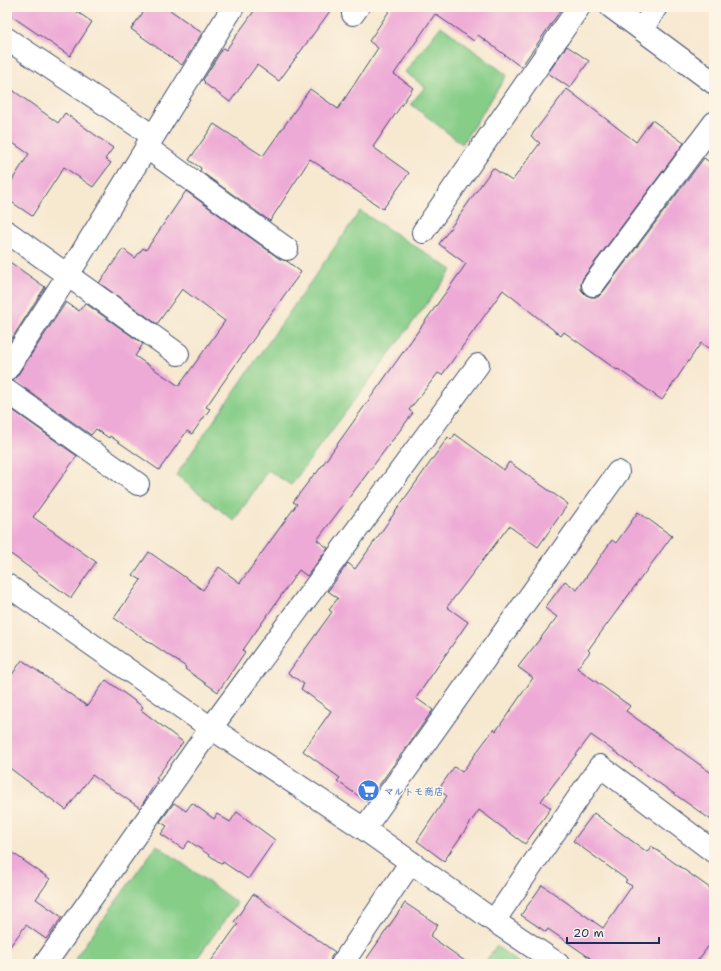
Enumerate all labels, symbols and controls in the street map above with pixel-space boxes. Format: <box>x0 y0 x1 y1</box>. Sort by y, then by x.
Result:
supermarket icon: マルトモ商店 <box>356 778 382 804</box>
place label: マルトモ商店 <box>384 785 444 798</box>
scale bar <box>567 919 659 945</box>
text: 20 m <box>573 925 604 941</box>

